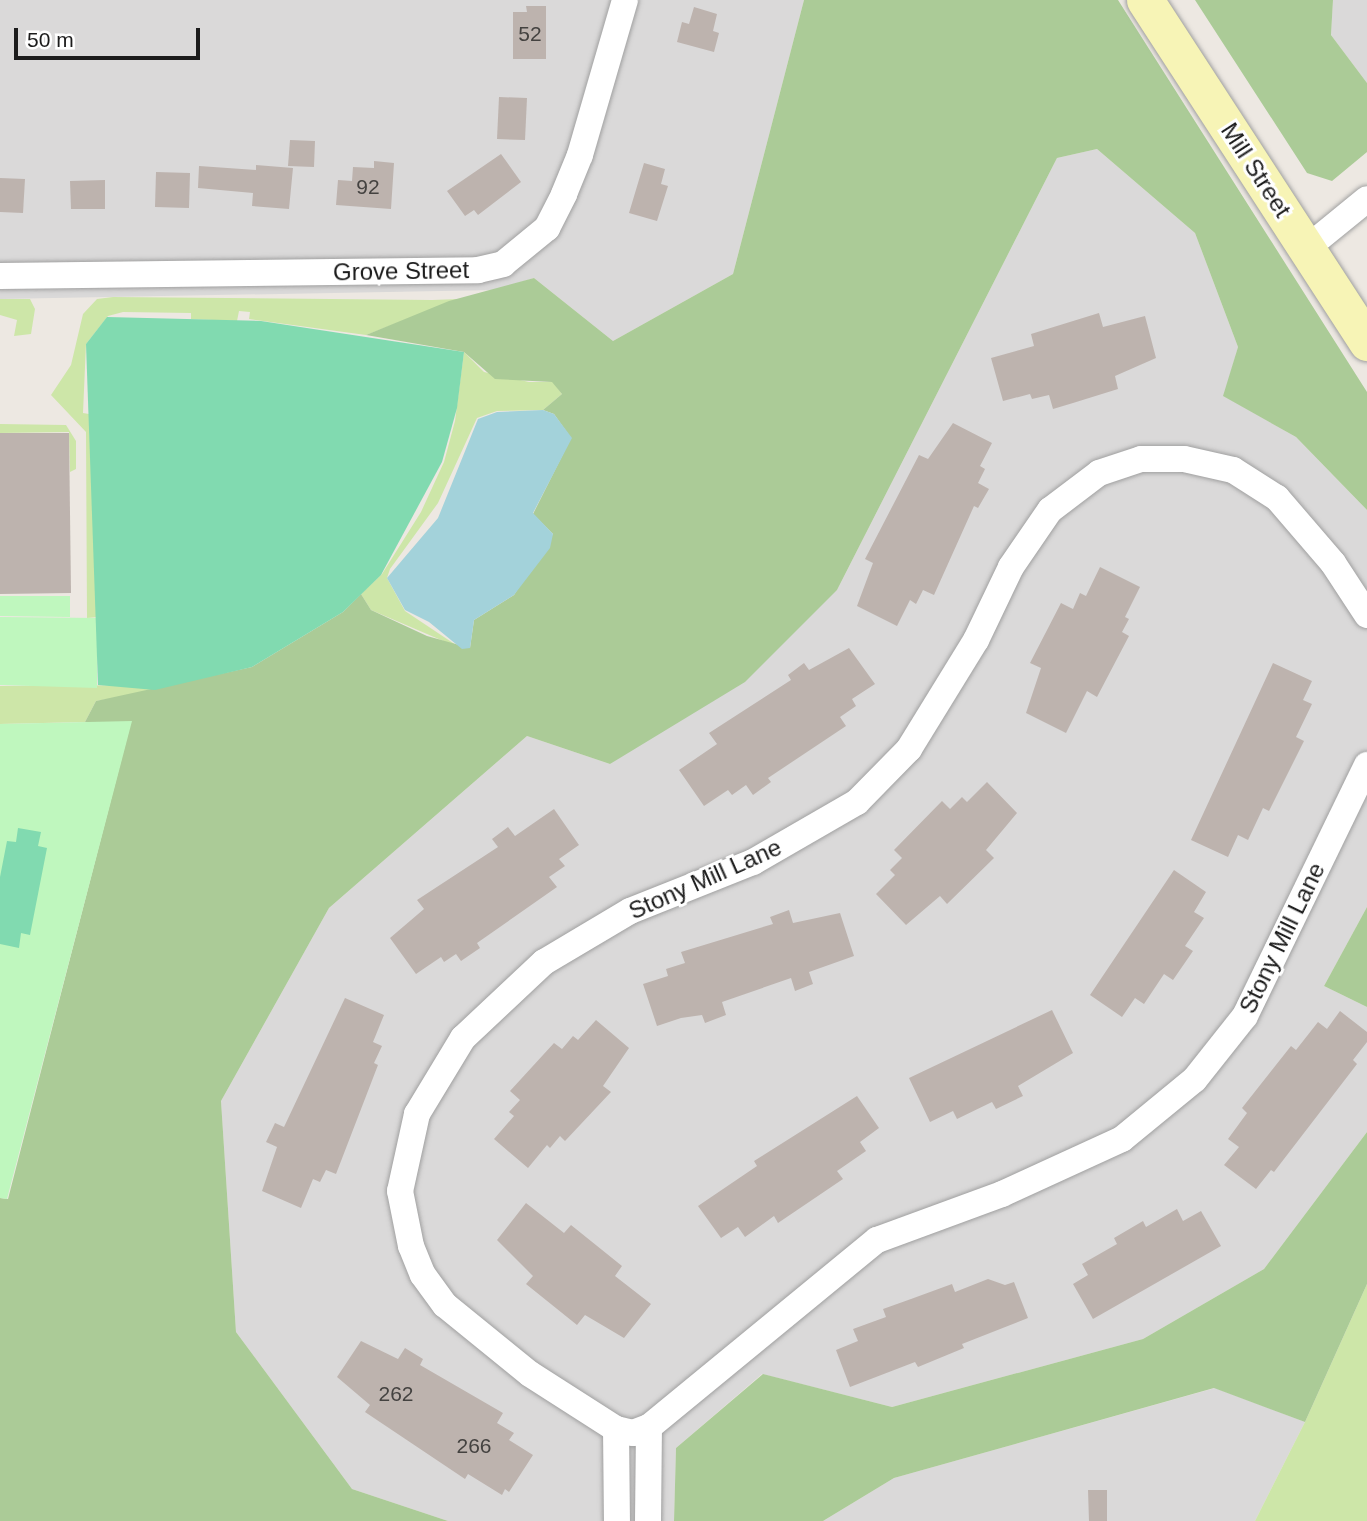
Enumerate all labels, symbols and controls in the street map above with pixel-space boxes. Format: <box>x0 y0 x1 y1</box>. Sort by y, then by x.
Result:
scale bar <box>18 14 203 58</box>
house number: 52 <box>518 21 542 47</box>
text: 50 m <box>27 28 74 51</box>
street label: Mill Street <box>1215 117 1297 223</box>
house number: 92 <box>356 174 380 200</box>
street label: Grove Street <box>333 255 469 287</box>
street label: Stony Mill Lane <box>624 832 786 926</box>
street label: Stony Mill Lane <box>1233 858 1331 1018</box>
house number: 262 <box>378 1381 414 1407</box>
house number: 266 <box>456 1433 492 1459</box>

